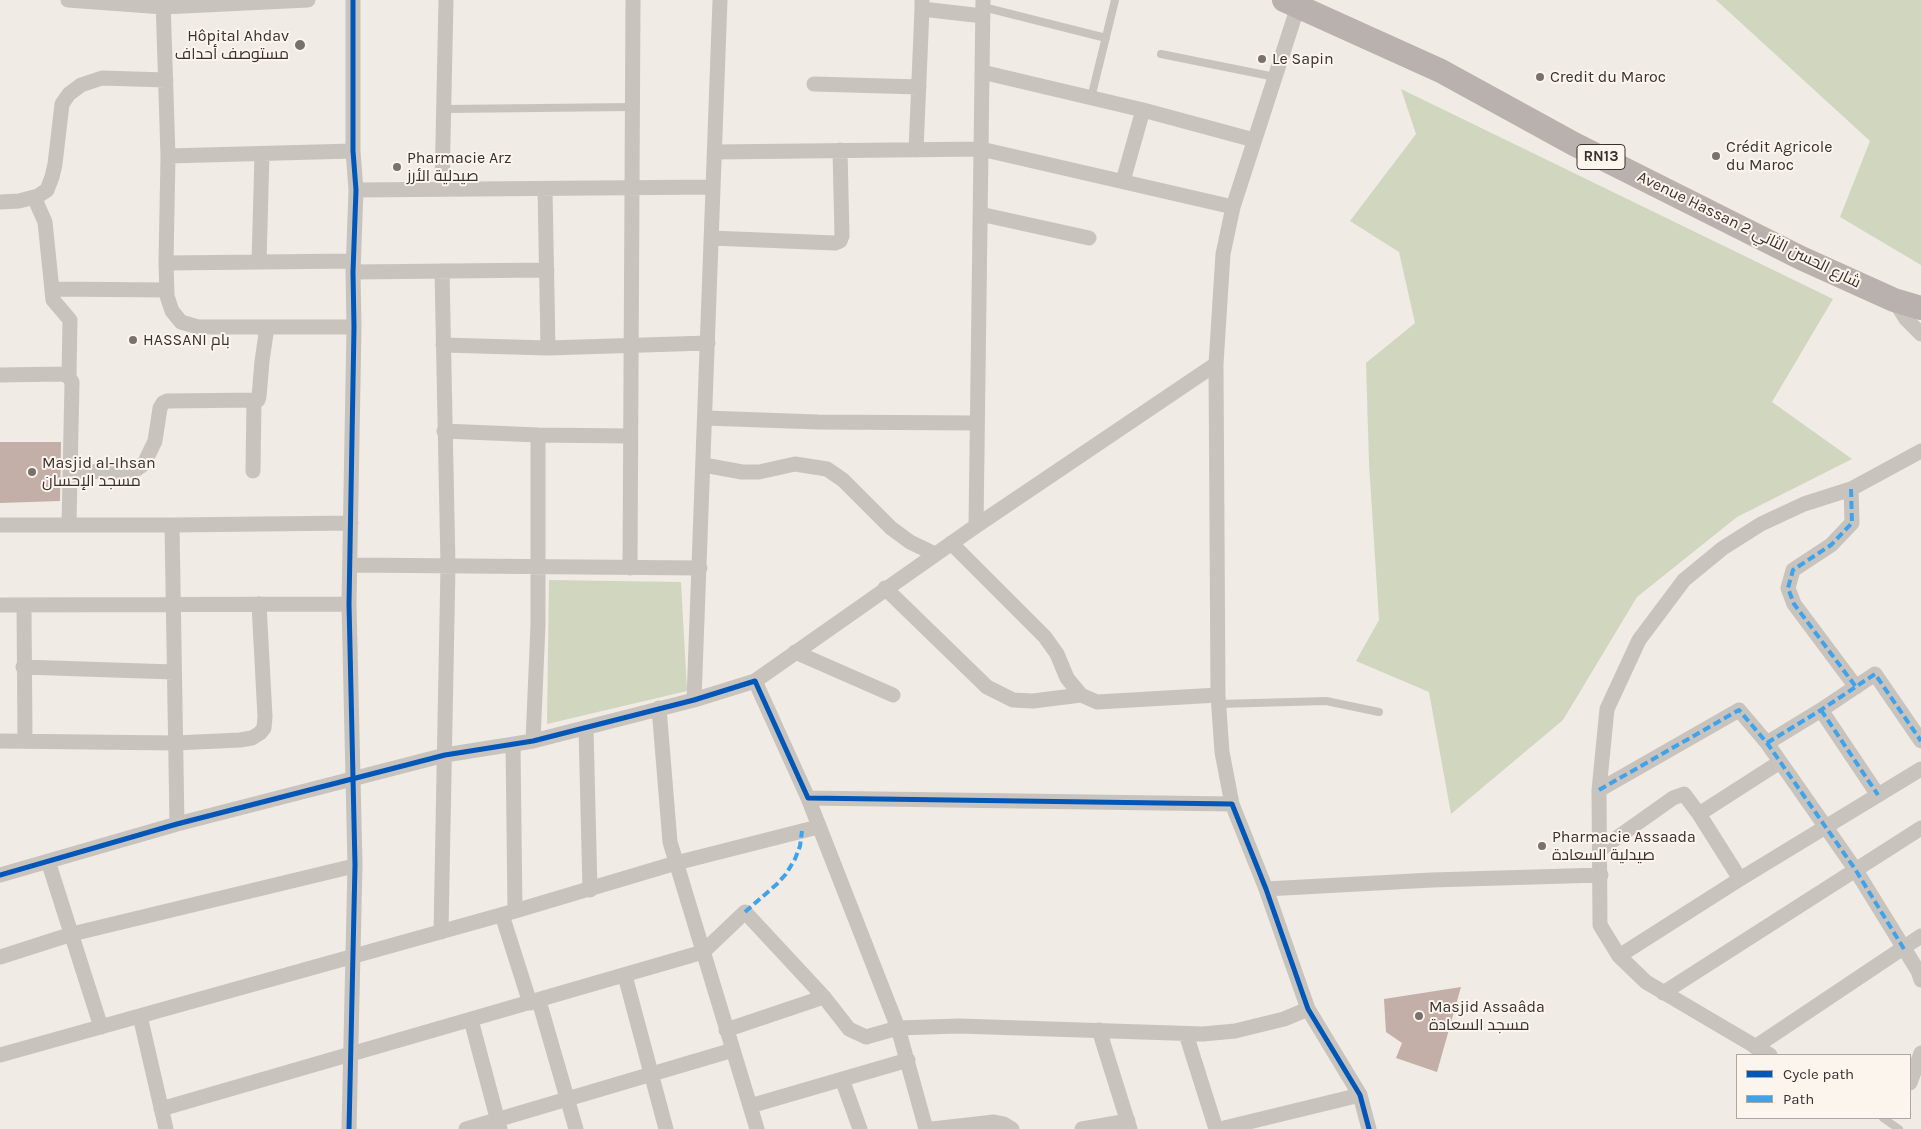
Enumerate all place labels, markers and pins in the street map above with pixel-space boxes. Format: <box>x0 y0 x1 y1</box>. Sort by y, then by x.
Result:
place label: Hôpital Ahdav مستوصف أحداف <box>175 26 289 64</box>
marker: Hôpital Ahdav مستوصف أحداف <box>293 38 307 52</box>
place label: Le Sapin <box>1272 49 1334 69</box>
marker: Le Sapin <box>1256 53 1268 65</box>
place label: Credit du Maroc <box>1550 67 1666 87</box>
marker: Credit du Maroc <box>1534 71 1546 83</box>
place label: Crédit Agricole du Maroc <box>1726 137 1832 175</box>
place label: Pharmacie Arz صيدلية الأرز <box>407 148 511 186</box>
marker: Crédit Agricole du Maroc <box>1710 150 1722 162</box>
marker: Pharmacie Arz صيدلية الأرز <box>391 161 403 173</box>
place label: HASSANI بام <box>143 330 230 350</box>
marker: HASSANI بام <box>127 334 139 346</box>
place label: Masjid al-Ihsan مسجد الإحسان <box>42 453 156 491</box>
marker: Masjid al-Ihsan مسجد الإحسان <box>26 466 38 478</box>
place label: Pharmacie Assaada صيدلية السعادة <box>1552 827 1696 865</box>
marker: Pharmacie Assaada صيدلية السعادة <box>1536 840 1548 852</box>
place label: Masjid Assaâda مسجد السعادة <box>1429 997 1545 1035</box>
marker: Masjid Assaâda مسجد السعادة <box>1413 1010 1425 1022</box>

